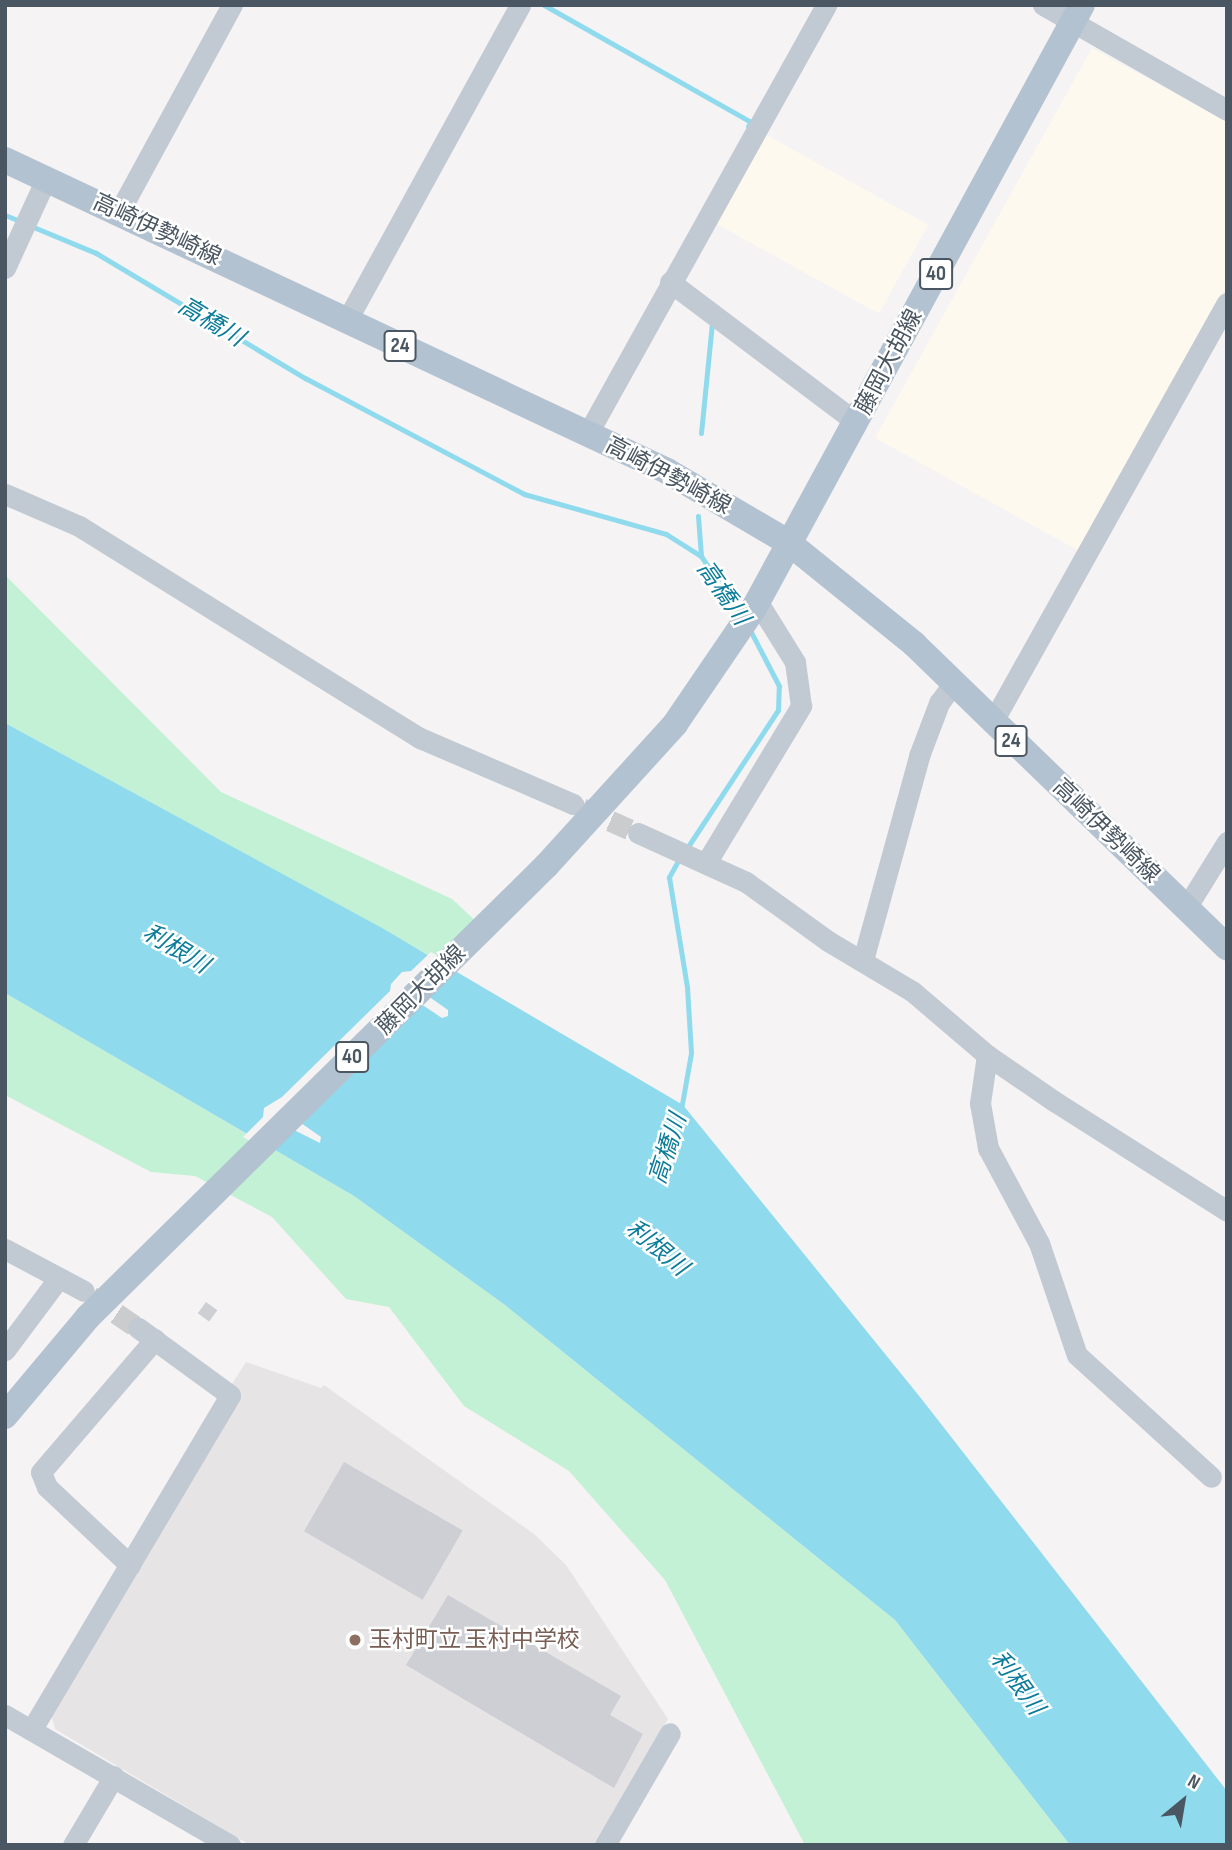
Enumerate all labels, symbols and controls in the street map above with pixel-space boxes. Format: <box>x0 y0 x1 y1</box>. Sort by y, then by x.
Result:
street label: 高崎伊勢崎線 <box>89 188 225 272</box>
road number: 40 <box>918 256 954 292</box>
water label: 高橋川 <box>173 291 249 353</box>
street label: 藤岡大胡線 <box>850 305 928 419</box>
road number: 24 <box>382 328 418 364</box>
street label: 高崎伊勢崎線 <box>601 431 735 521</box>
water label: 高橋川 <box>691 555 755 631</box>
road number: 24 <box>993 724 1028 758</box>
street label: 高崎伊勢崎線 <box>1047 773 1165 889</box>
water label: 利根川 <box>138 918 214 980</box>
street label: 藤岡大胡線 <box>371 940 471 1040</box>
road number: 40 <box>334 1040 370 1074</box>
water label: 高橋川 <box>643 1110 693 1188</box>
water label: 利根川 <box>620 1214 694 1282</box>
place label: 玉村町立 玉村中学校 <box>369 1626 580 1654</box>
marker: 玉村町立 玉村中学校 <box>347 1632 363 1648</box>
water label: 利根川 <box>984 1645 1050 1721</box>
north arrow <box>1148 1766 1218 1836</box>
text: N <box>1184 1770 1204 1795</box>

